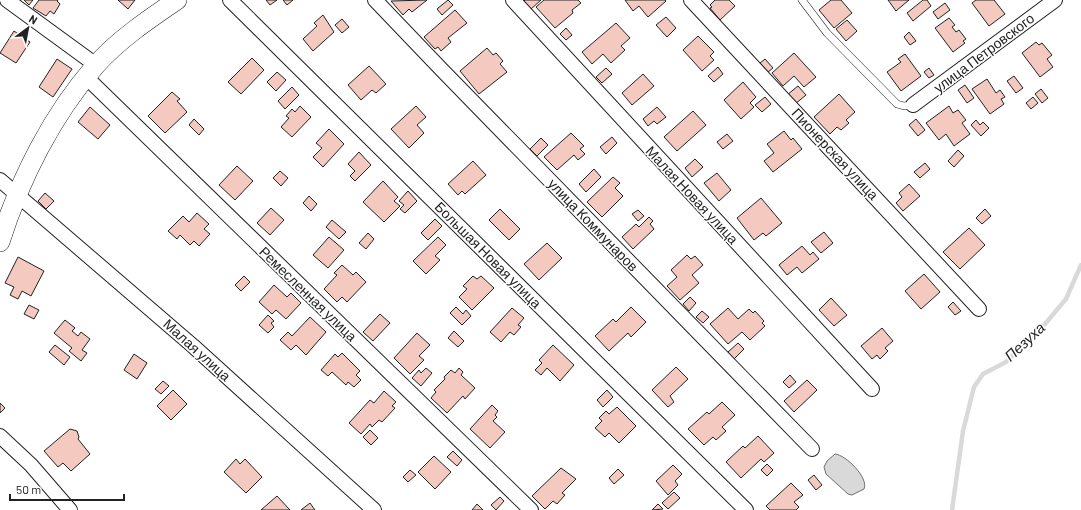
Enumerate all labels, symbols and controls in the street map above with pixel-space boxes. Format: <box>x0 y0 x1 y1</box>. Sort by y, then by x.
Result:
north arrow <box>8 8 48 48</box>
street label: улица Петровского <box>930 9 1038 96</box>
text: N <box>27 12 40 27</box>
street label: Пионерская улица <box>789 104 882 203</box>
street label: Малая Новая улица <box>643 142 742 247</box>
street label: улица Коммунаров <box>545 175 642 274</box>
street label: Большая Новая улица <box>432 198 545 311</box>
street label: Ремесленная улица <box>256 243 361 345</box>
street label: Малая улица <box>160 315 235 384</box>
water label: Пезуха <box>1000 318 1048 364</box>
scale bar <box>10 476 124 502</box>
text: 50 m <box>16 482 41 496</box>

